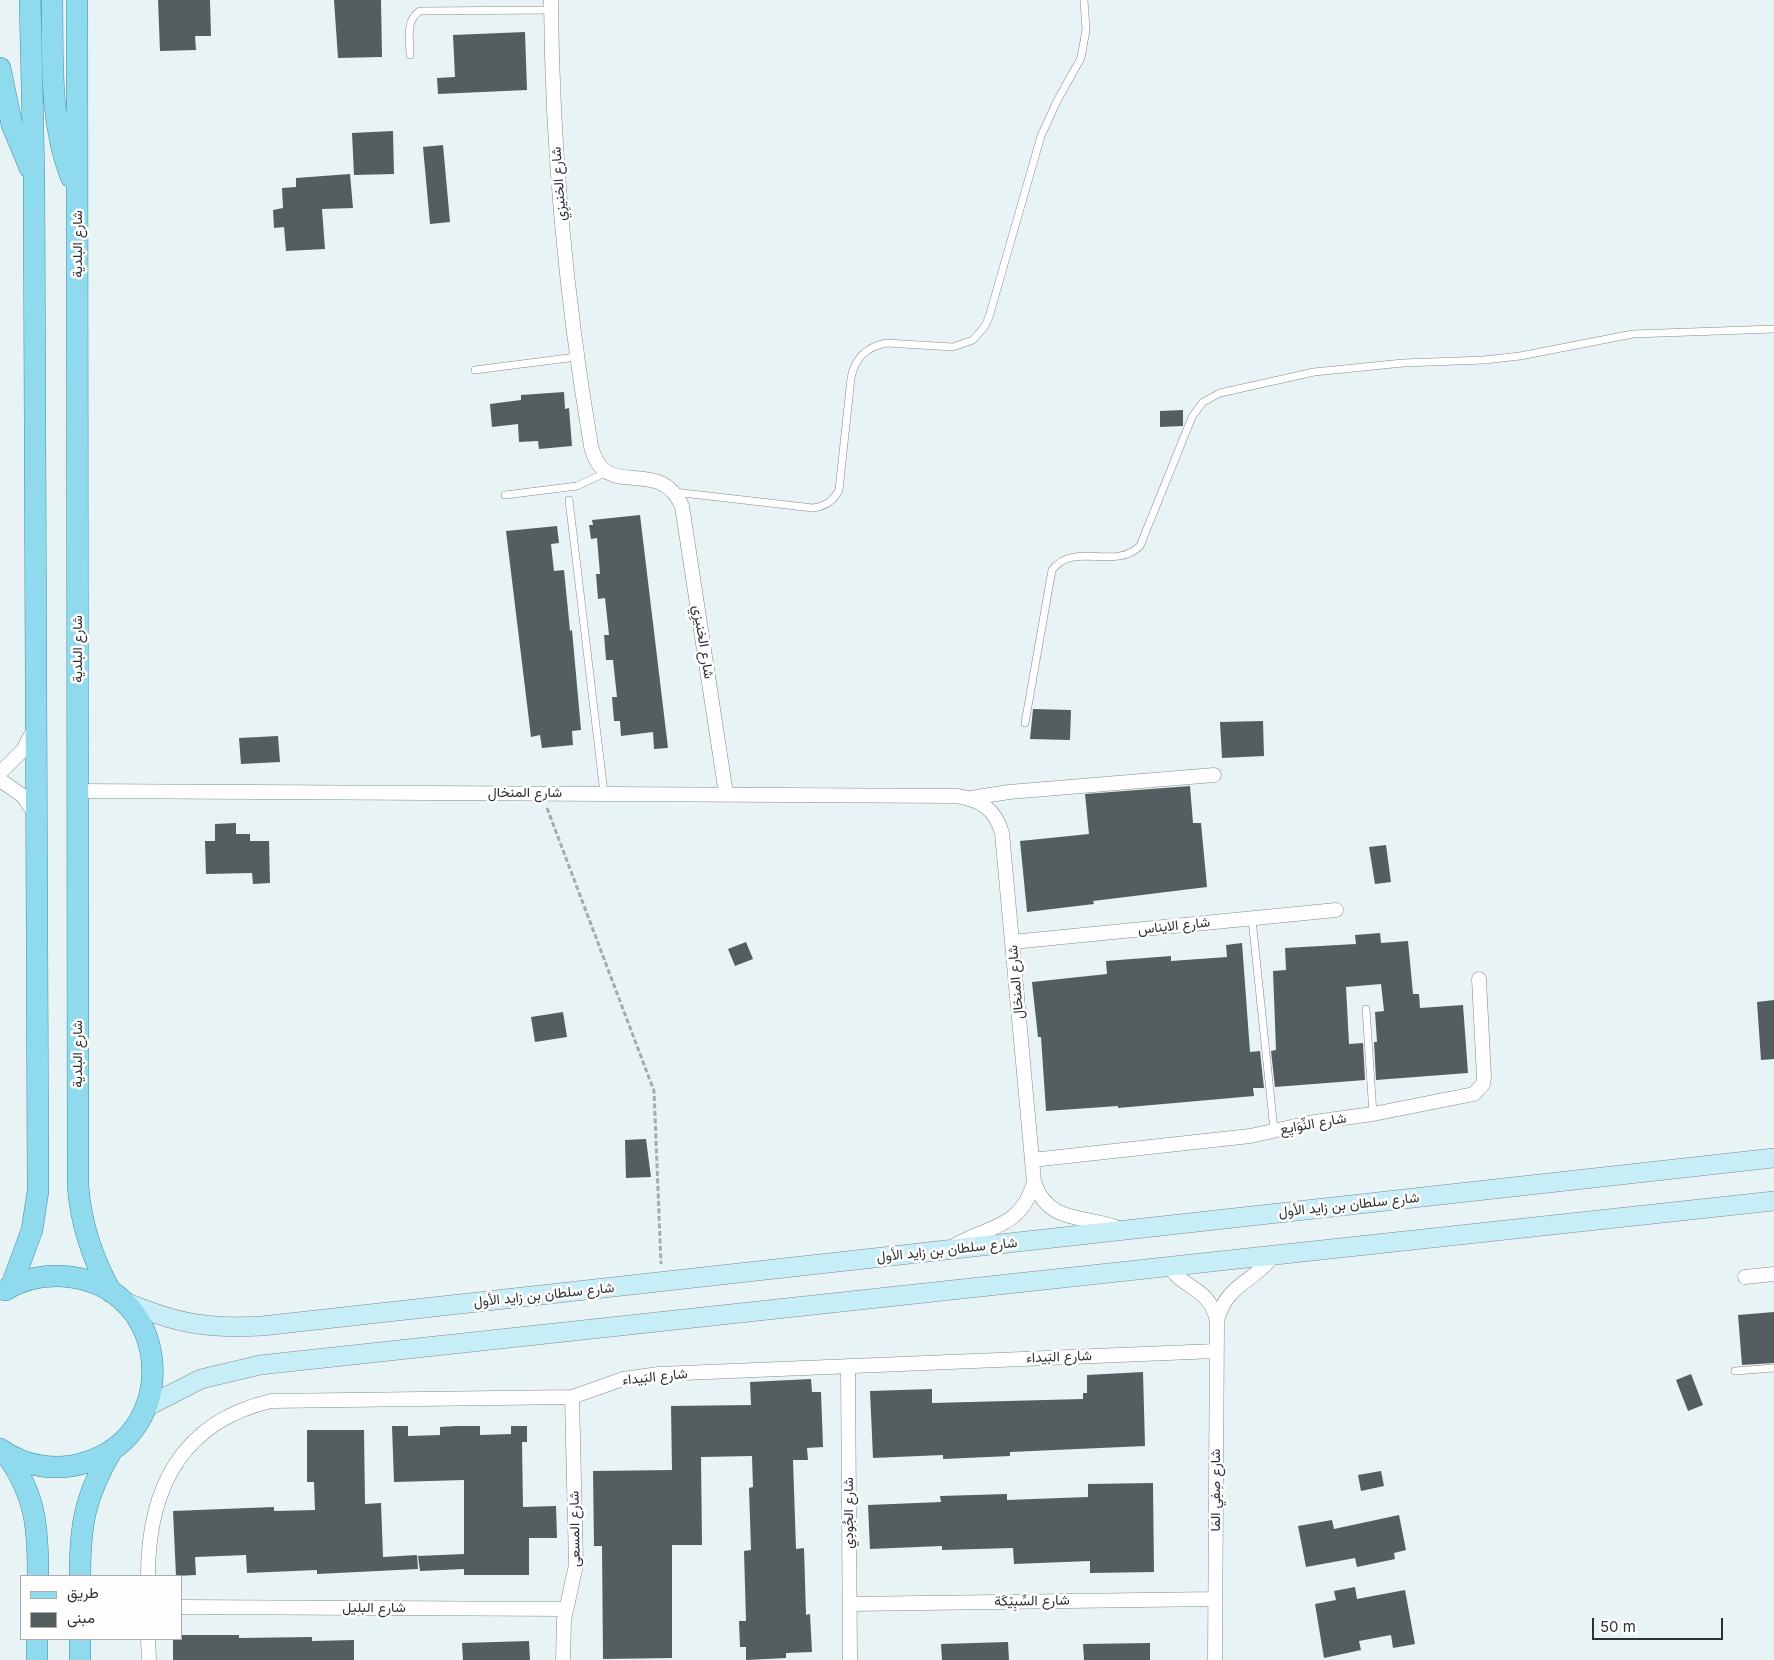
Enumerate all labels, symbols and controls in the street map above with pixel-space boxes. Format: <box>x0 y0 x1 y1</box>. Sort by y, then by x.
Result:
street label: شارع الخنيزِي <box>548 146 570 222</box>
street label: شارع البلدية <box>70 210 86 278</box>
street label: شارع الخنيزِي <box>689 604 717 680</box>
street label: شارع البلدية <box>70 615 86 683</box>
street label: شارع المنخال <box>488 785 562 801</box>
street label: شارع الايناس <box>1137 914 1211 938</box>
street label: شارع المنخال <box>1004 944 1028 1020</box>
street label: شارع البلدية <box>70 1020 86 1088</box>
street label: شارع النِّوَايِع <box>1279 1110 1347 1138</box>
street label: شارع سلطان بن زايد الأول <box>1278 1189 1420 1221</box>
street label: شارع سلطان بن زايد الأول <box>876 1234 1018 1266</box>
street label: شارع سلطان بن زايد الأول <box>473 1279 615 1311</box>
street label: شارع البَيداء <box>1026 1347 1092 1367</box>
street label: شارع البَيداء <box>621 1365 689 1389</box>
street label: شارع صِفِي المَا <box>1208 1449 1224 1531</box>
street label: شارع الجُودِي <box>841 1477 857 1549</box>
street label: شارع المسعى <box>566 1491 584 1567</box>
legend <box>20 1575 182 1640</box>
text: طريق <box>67 1583 99 1602</box>
street label: شارع السِّبِيْكَة <box>994 1592 1070 1610</box>
street label: شارع البليل <box>342 1600 406 1616</box>
text: مبنى <box>67 1608 95 1627</box>
scale bar <box>1594 1608 1725 1640</box>
text: 50 m <box>1600 1617 1636 1636</box>

